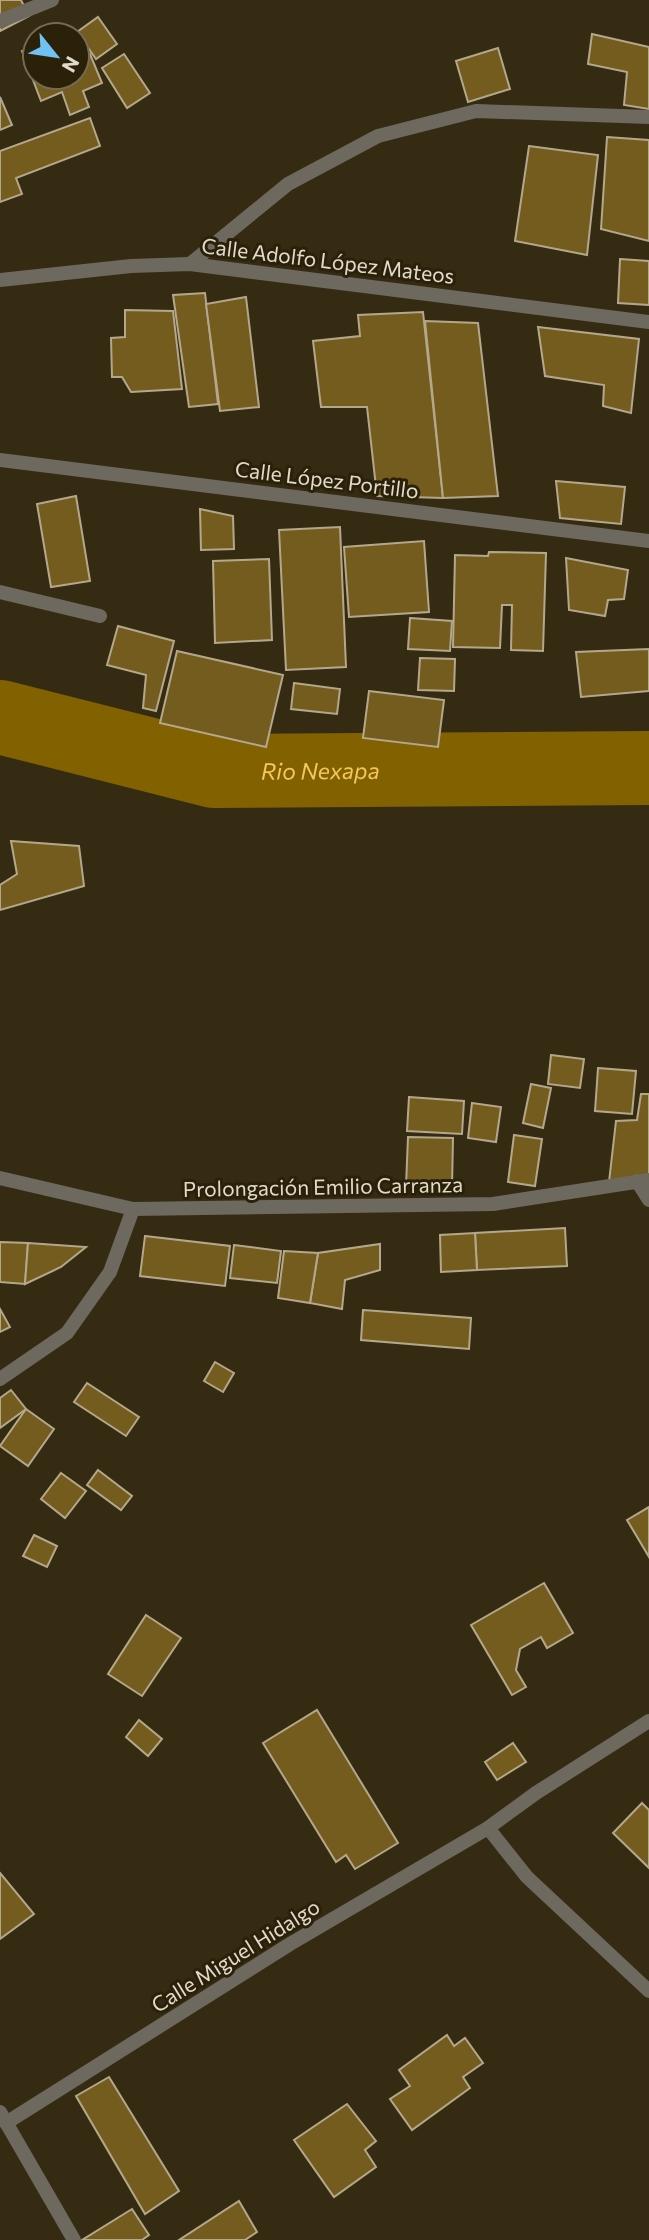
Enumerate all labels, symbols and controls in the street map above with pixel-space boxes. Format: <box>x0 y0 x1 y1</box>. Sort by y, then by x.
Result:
north arrow <box>21 21 91 91</box>
text: N <box>58 53 85 77</box>
street label: Calle Adolfo López Mateos <box>200 232 456 288</box>
street label: Calle López Portillo <box>234 455 420 503</box>
water label: Rio Nexapa <box>261 756 380 785</box>
street label: Prolongación Emilio Carranza <box>183 1171 463 1201</box>
street label: Calle Miguel Hidalgo <box>146 1893 324 2017</box>

